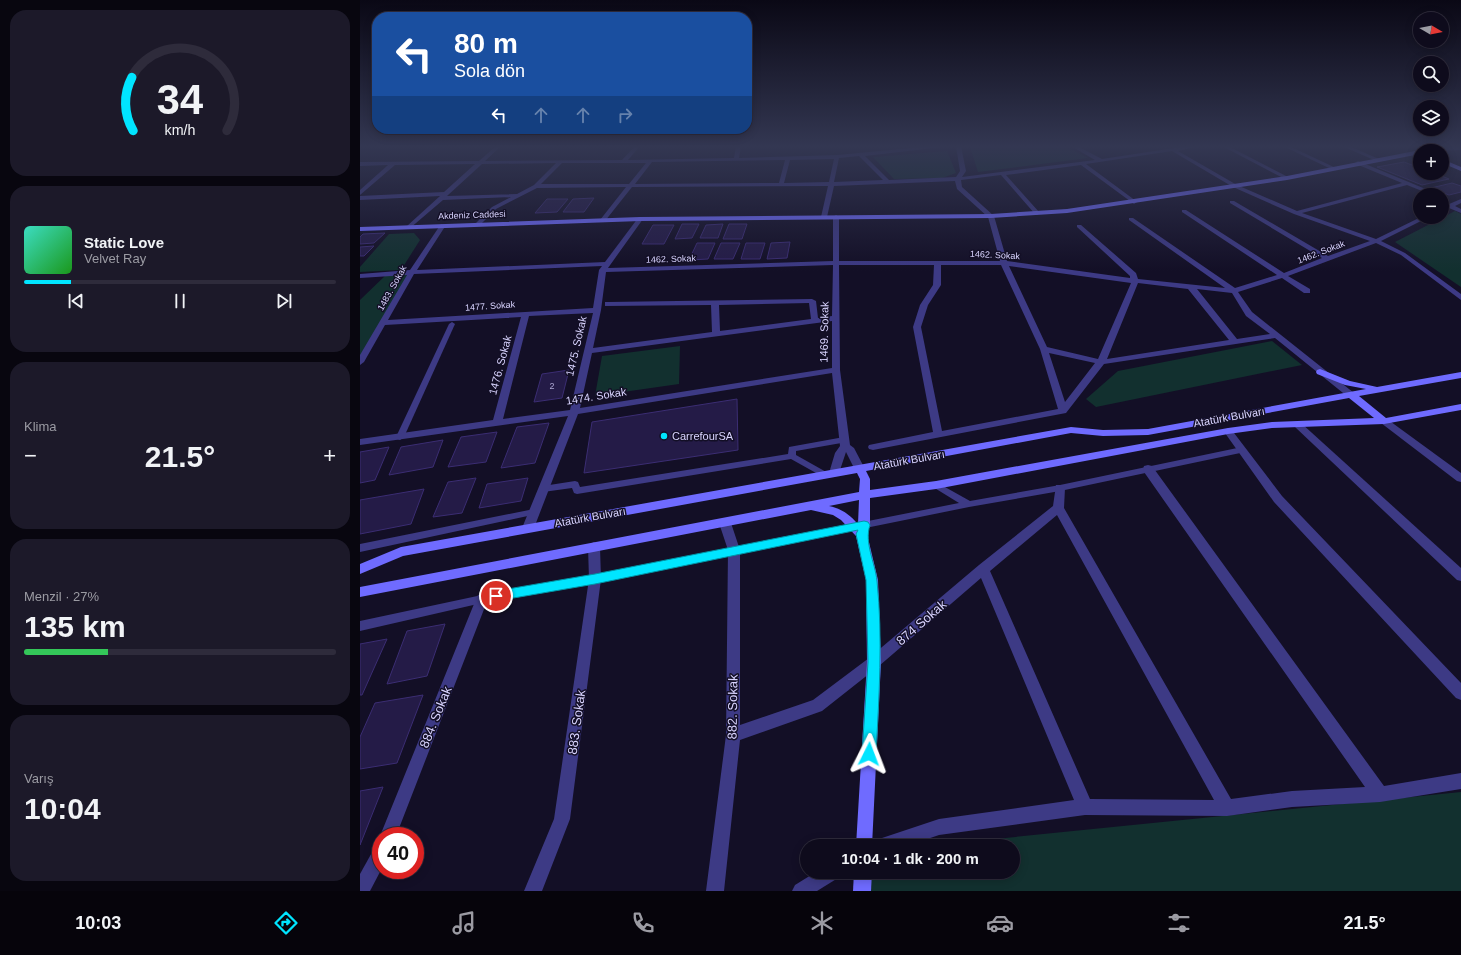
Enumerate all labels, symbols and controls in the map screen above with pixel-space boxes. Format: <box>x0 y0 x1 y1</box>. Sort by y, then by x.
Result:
north arrow <box>1413 12 1449 48</box>
map controls <box>1413 12 1449 224</box>
icon: left <box>388 28 440 80</box>
text: 80 m <box>454 28 518 59</box>
button: search <box>1413 56 1449 92</box>
text: Sola dön <box>454 61 525 81</box>
text: 34 <box>157 76 203 123</box>
button: layers <box>1413 100 1449 136</box>
icon: left <box>488 104 510 126</box>
icon: ahead <box>530 104 552 126</box>
icon: ahead <box>572 104 594 126</box>
icon: right <box>614 104 636 126</box>
text: km/h <box>165 122 196 138</box>
button: + <box>1413 144 1449 180</box>
button: − <box>1413 188 1449 224</box>
street label: Akdeniz Caddesi <box>438 209 506 221</box>
text: Static Love <box>84 234 164 251</box>
street label: 1462. Sokak <box>1296 238 1347 266</box>
street label: 1462. Sokak <box>970 249 1021 261</box>
text: Velvet Ray <box>84 251 146 266</box>
street label: 1462. Sokak <box>646 253 697 265</box>
street label: 1483. Sokak <box>375 263 409 312</box>
icon: previous <box>65 290 87 312</box>
icon: pause <box>169 290 191 312</box>
icon: next <box>273 290 295 312</box>
street label: 1477. Sokak <box>465 299 516 313</box>
street label: 1469. Sokak <box>817 301 831 363</box>
street label: 1475. Sokak <box>563 314 589 377</box>
street label: 1476. Sokak <box>486 333 514 396</box>
house number: 2 <box>549 381 555 391</box>
street label: 1474. Sokak <box>565 385 628 407</box>
street label: Atatürk Bulvarı <box>1192 405 1266 429</box>
text: Klima <box>24 419 57 434</box>
place label: CarrefourSA <box>672 430 734 442</box>
marker: CarrefourSA <box>659 431 669 441</box>
text: 21.5° <box>145 440 215 473</box>
text: − <box>24 443 37 468</box>
text: + <box>323 443 336 468</box>
street label: Atatürk Bulvarı <box>872 448 946 472</box>
street label: Atatürk Bulvarı <box>553 505 627 529</box>
pin <box>479 579 513 613</box>
icon: arrive <box>485 585 507 607</box>
text: Menzil · 27% <box>24 589 99 604</box>
street label: 874 Sokak <box>893 596 950 648</box>
text: 135 km <box>24 610 126 643</box>
street label: 882. Sokak <box>724 674 741 740</box>
street label: 884. Sokak <box>416 684 455 750</box>
street label: 883. Sokak <box>565 688 589 755</box>
position arrow <box>848 733 890 775</box>
text: Varış <box>24 771 53 786</box>
text: 10:04 <box>24 792 101 825</box>
speed limit sign: 40 <box>372 827 424 879</box>
text: 10:04 · 1 dk · 200 m <box>841 850 979 867</box>
icon: directions <box>272 909 300 937</box>
icon: music <box>450 909 478 937</box>
icon: phone <box>629 909 657 937</box>
icon: climate <box>808 909 836 937</box>
icon: car <box>986 909 1014 937</box>
icon: filters <box>1165 909 1193 937</box>
text: 10:03 <box>75 913 121 933</box>
text: 21.5° <box>1343 913 1386 933</box>

